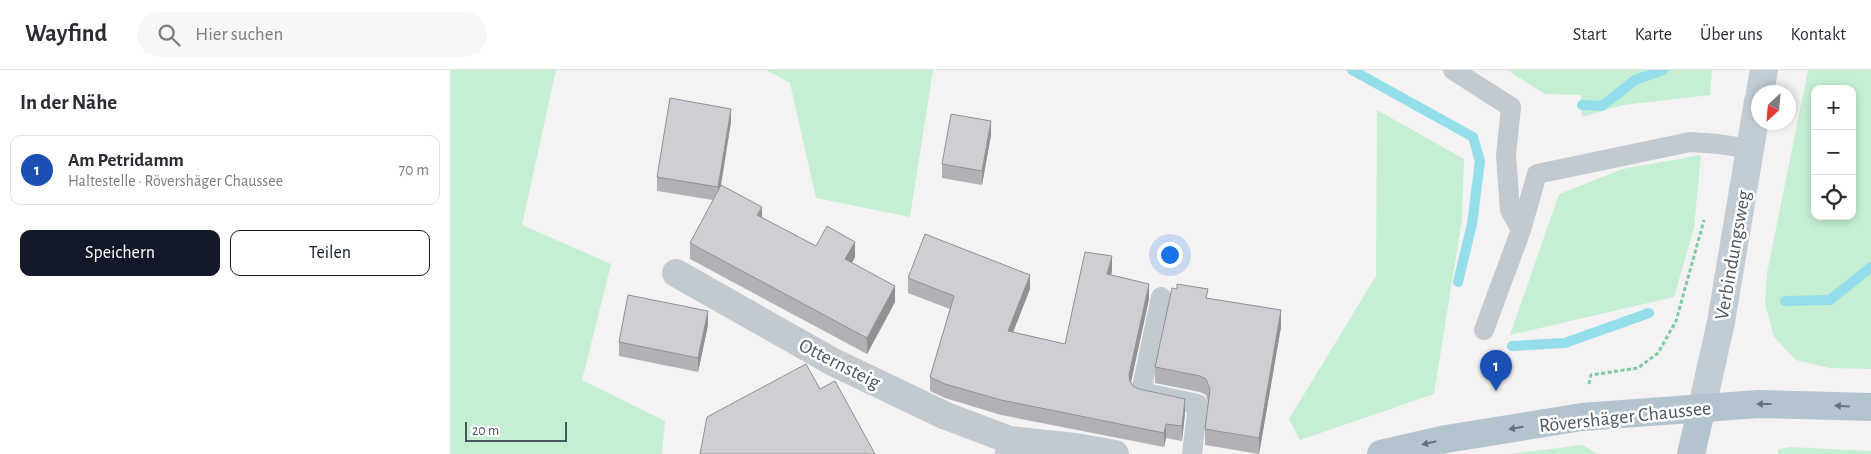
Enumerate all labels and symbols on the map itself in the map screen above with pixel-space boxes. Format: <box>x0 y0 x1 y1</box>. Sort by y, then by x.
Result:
north arrow <box>1751 85 1796 130</box>
street label: Verbindungsweg <box>1712 189 1754 322</box>
your location <box>1157 242 1183 268</box>
street label: Otternsteig <box>796 335 884 393</box>
pin: 1 <box>1480 350 1512 391</box>
street label: Rövershäger Chaussee <box>1538 398 1712 436</box>
one-way arrow <box>1756 400 1772 408</box>
one-way arrow <box>1834 402 1850 410</box>
scale bar <box>465 419 568 442</box>
one-way arrow <box>1508 424 1524 432</box>
one-way arrow <box>1421 439 1436 447</box>

